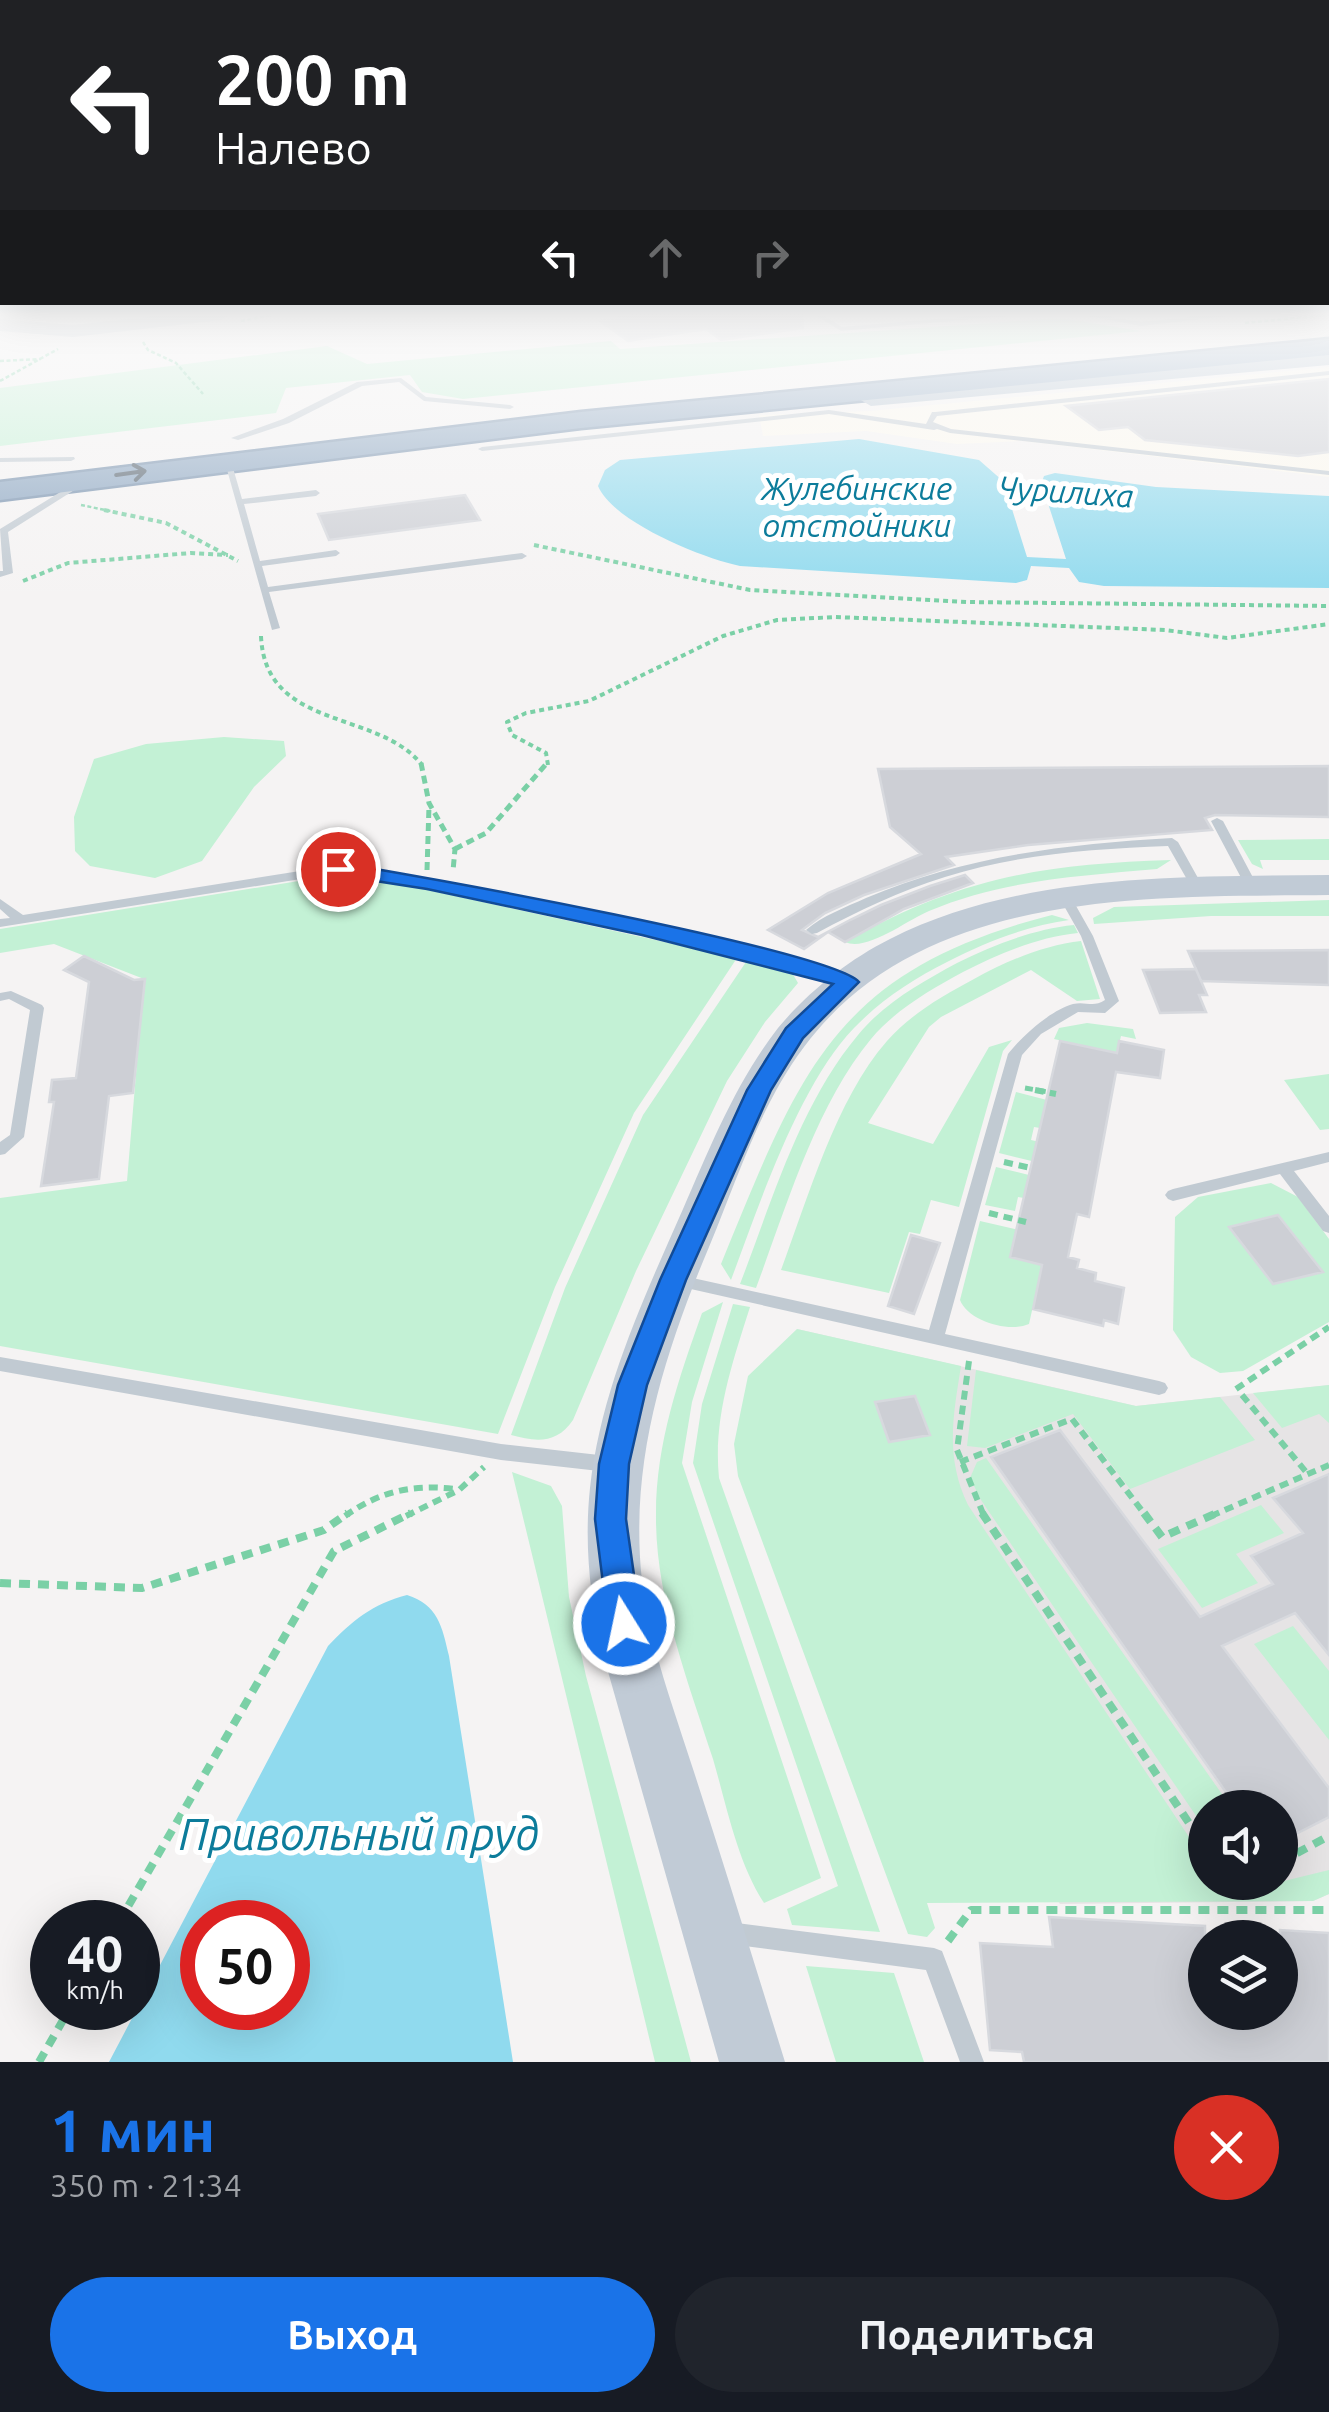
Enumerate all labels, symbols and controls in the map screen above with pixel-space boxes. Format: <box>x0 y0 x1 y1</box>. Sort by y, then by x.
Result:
icon: left <box>50 40 180 170</box>
text: 200 m <box>215 40 410 118</box>
text: Налево <box>215 122 372 173</box>
icon: left <box>533 230 588 285</box>
icon: ahead <box>638 230 693 285</box>
icon: right <box>743 230 798 285</box>
one-way arrow <box>115 464 147 482</box>
water label: Чурилиха <box>997 468 1135 514</box>
water label: Жулебинские отстойники <box>760 470 952 543</box>
pin <box>296 827 381 912</box>
icon: arrive <box>311 842 366 897</box>
position arrow <box>572 1572 676 1676</box>
map controls <box>1188 1790 1298 2030</box>
button: sound <box>1188 1790 1298 1900</box>
water label: Привольный пруд <box>179 1808 539 1859</box>
speed limit sign: 50 <box>180 1900 310 2030</box>
button: layers <box>1188 1920 1298 2030</box>
text: 40 <box>67 1925 123 1981</box>
text: km/h <box>66 1976 124 2004</box>
button: close <box>1174 2095 1279 2200</box>
text: 1 мин <box>50 2096 215 2163</box>
text: 350 m · 21:34 <box>50 2167 242 2203</box>
button: Выход <box>50 2277 655 2392</box>
button: Поделиться <box>675 2277 1279 2392</box>

